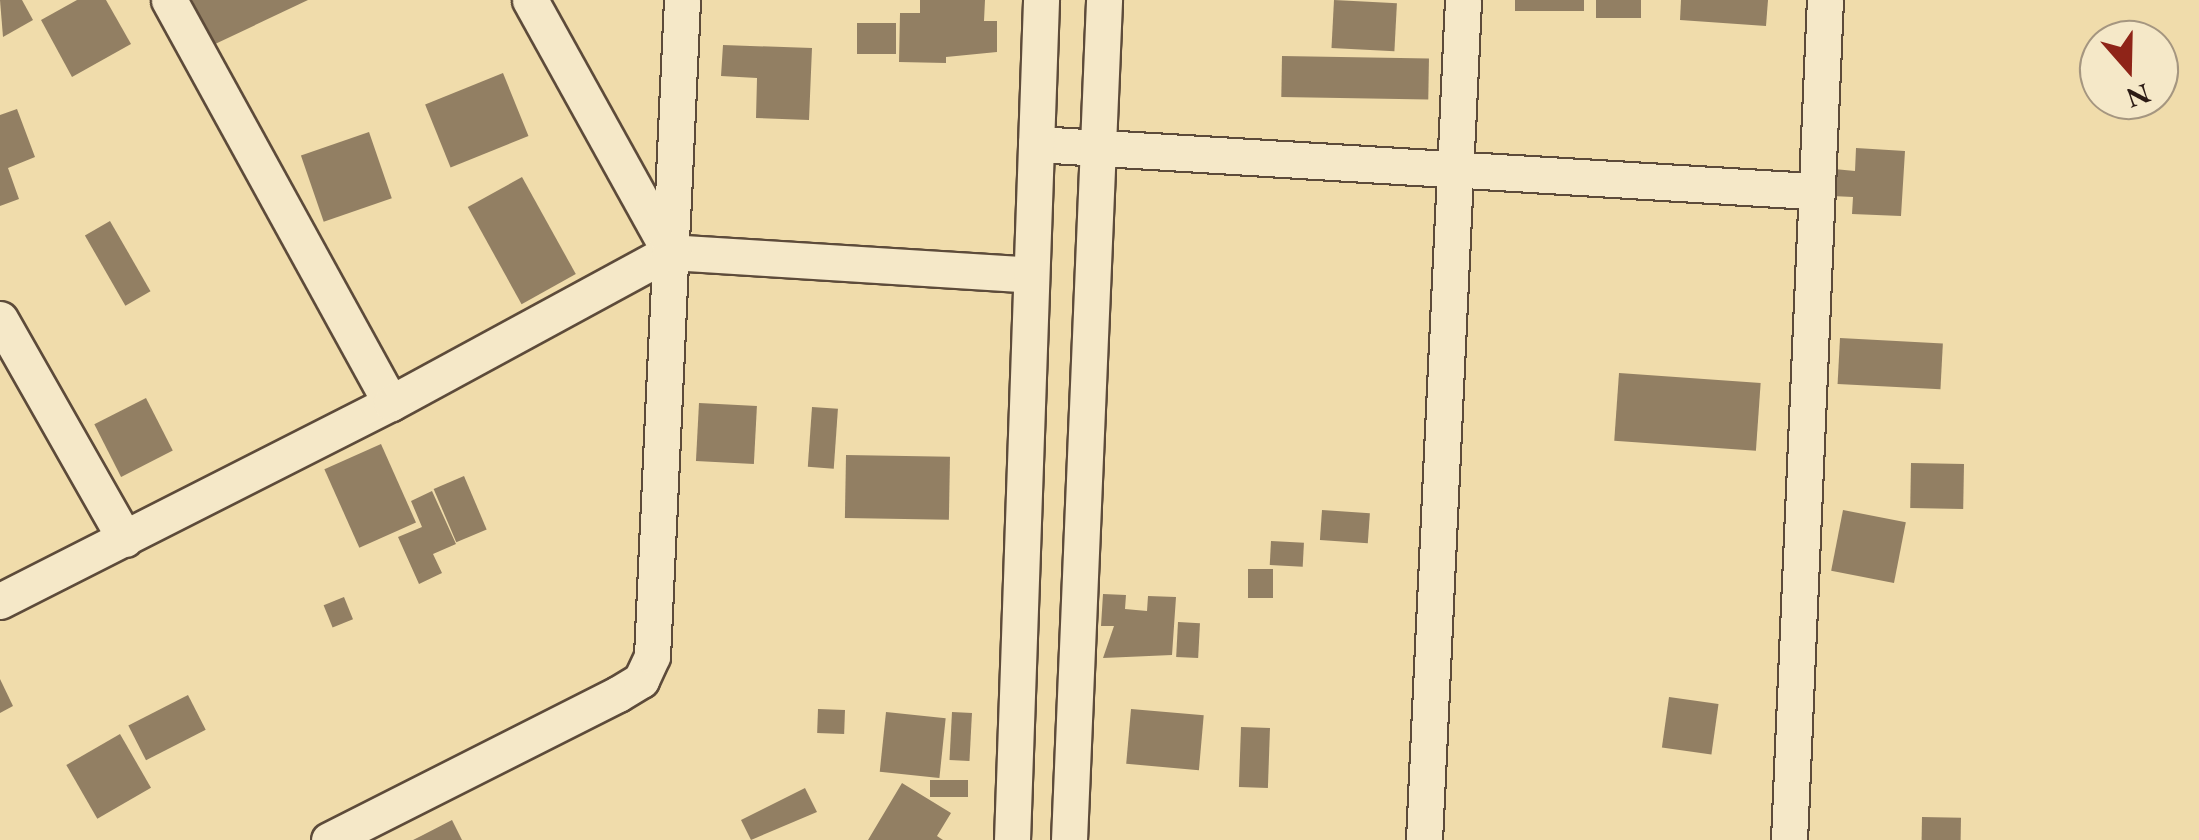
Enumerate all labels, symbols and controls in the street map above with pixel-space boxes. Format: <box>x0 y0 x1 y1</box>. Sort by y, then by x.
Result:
north arrow <box>2079 20 2179 120</box>
text: N <box>2122 76 2155 117</box>

